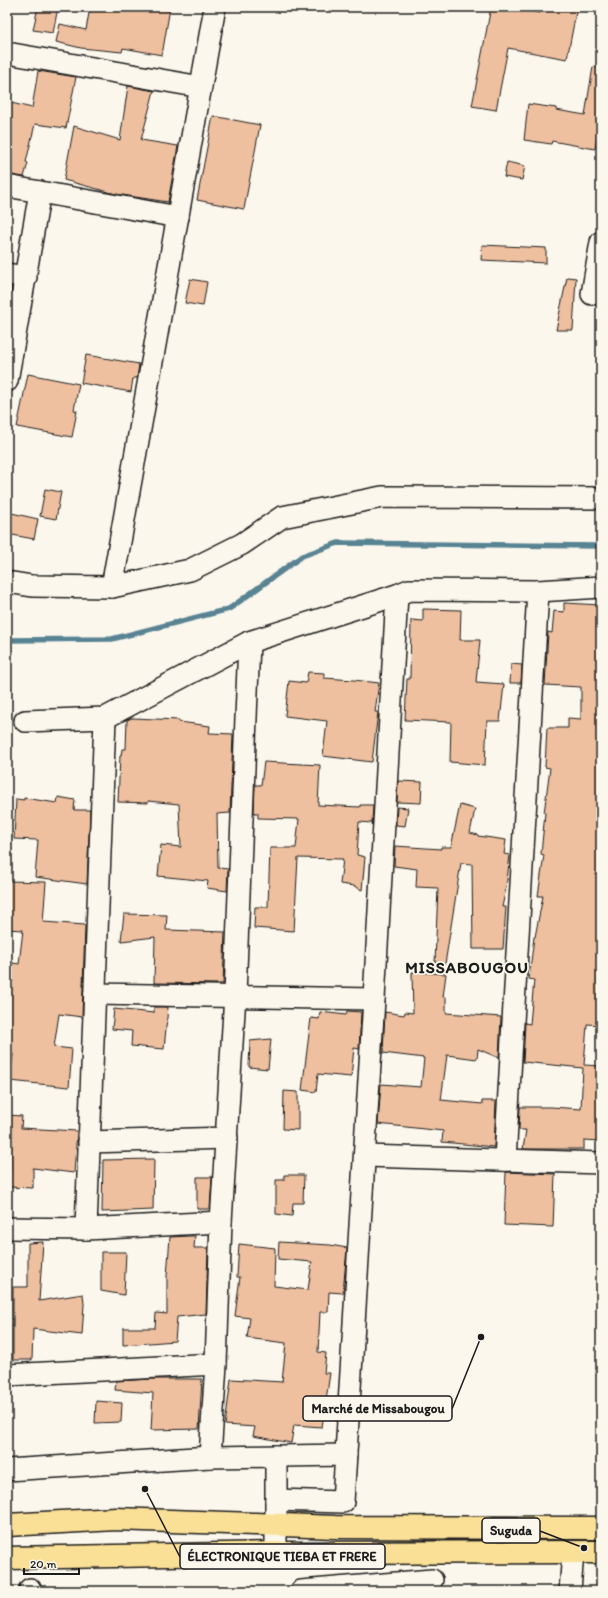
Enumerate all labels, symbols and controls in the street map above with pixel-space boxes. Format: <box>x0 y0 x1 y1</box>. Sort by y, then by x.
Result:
district label: MISSABOUGOU <box>405 958 529 977</box>
callout: Marché de Missabougou <box>303 1396 452 1421</box>
text: Marché de Missabougou <box>311 1401 445 1417</box>
callout: Suguda <box>482 1518 540 1543</box>
text: Suguda <box>490 1523 532 1539</box>
callout: ÉLECTRONIQUE TIEBA ET FRERE <box>180 1544 385 1569</box>
text: ÉLECTRONIQUE TIEBA ET FRERE <box>187 1548 377 1564</box>
scale bar <box>24 1550 79 1576</box>
text: 20 m <box>30 1557 57 1571</box>

